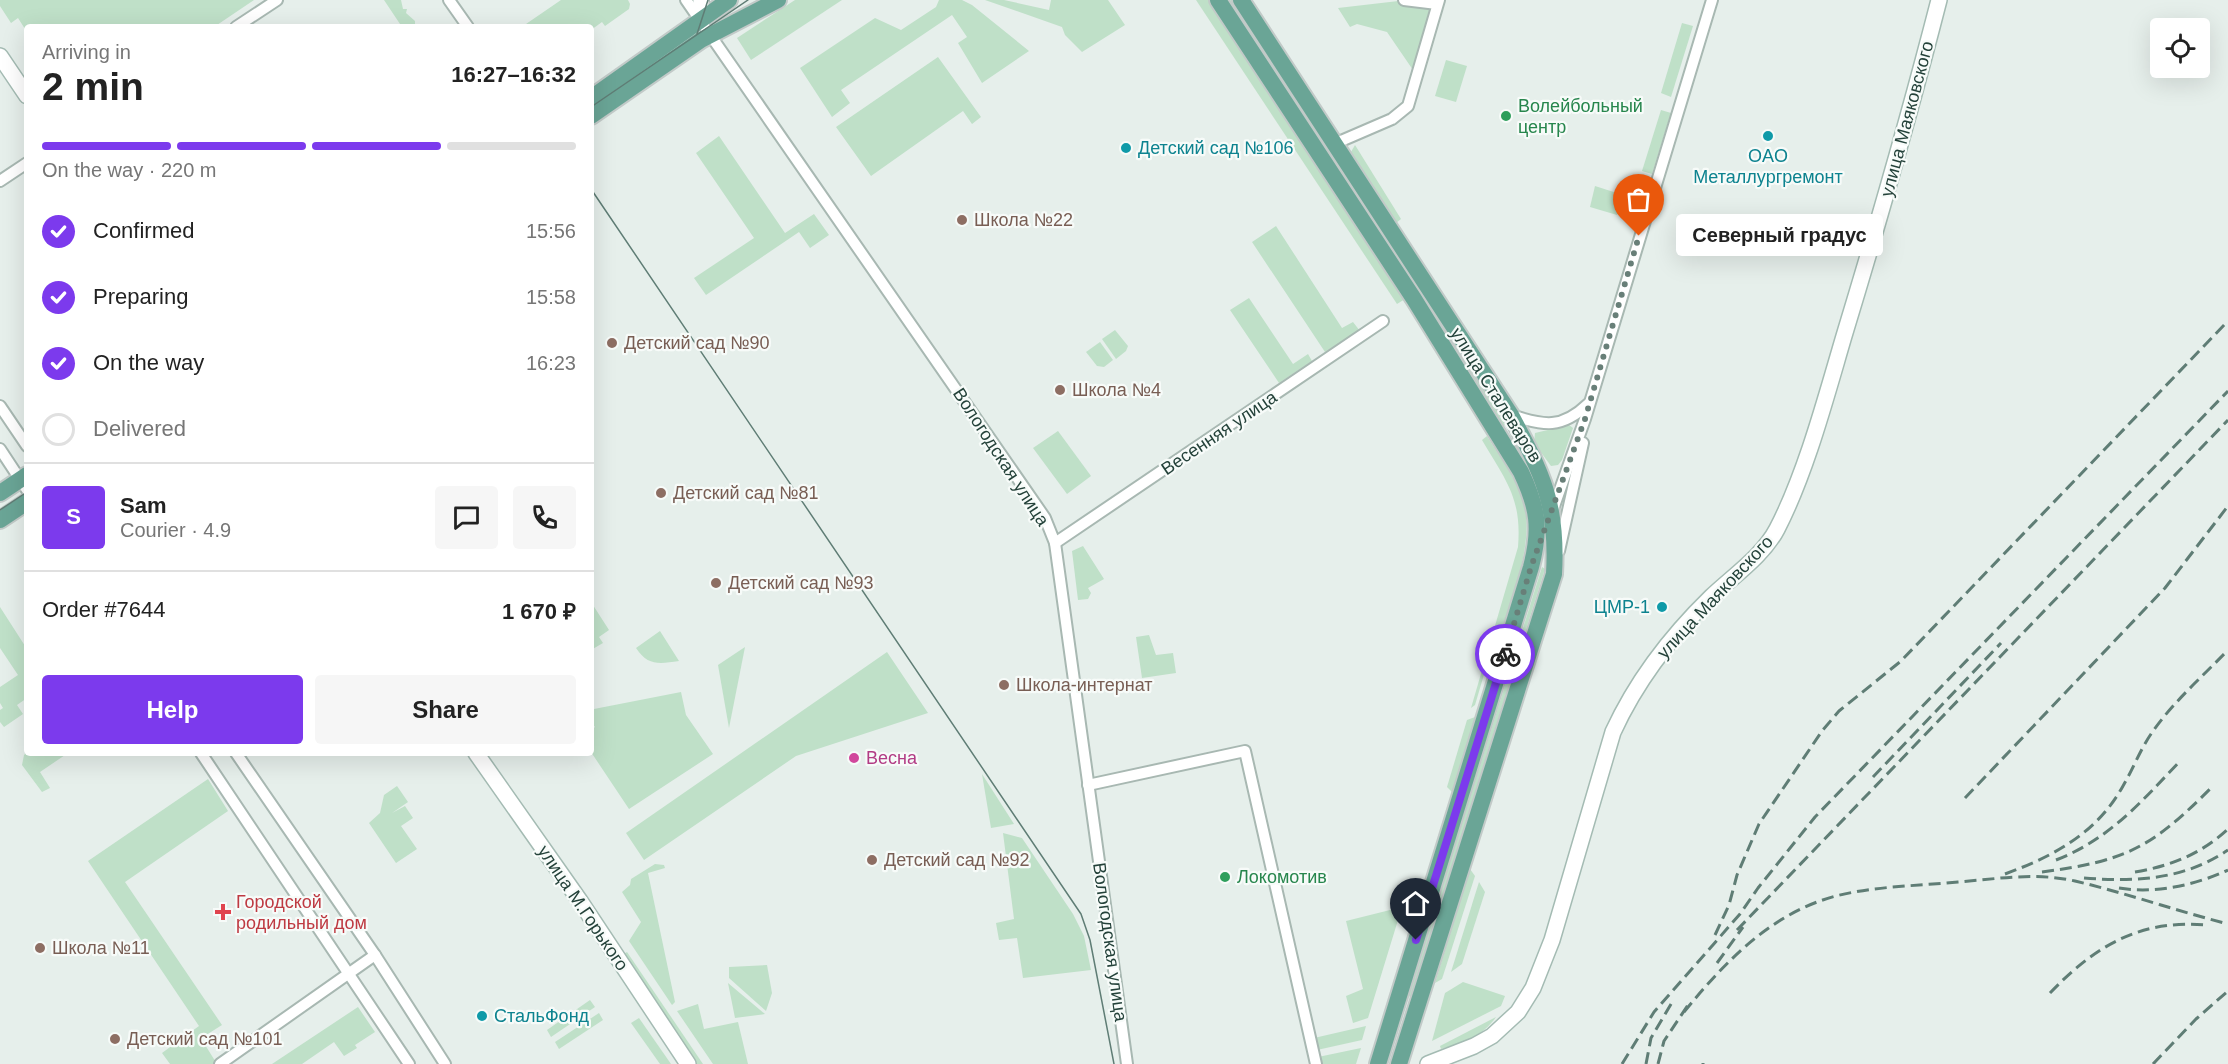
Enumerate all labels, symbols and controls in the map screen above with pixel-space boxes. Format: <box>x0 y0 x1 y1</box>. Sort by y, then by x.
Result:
map controls <box>2150 18 2210 78</box>
button: locate <box>2150 18 2210 78</box>
street label: улица Маяковского <box>1877 39 1937 199</box>
text: Arriving in <box>42 41 131 63</box>
text: 16:27–16:32 <box>451 62 576 87</box>
text: 2 min <box>42 65 144 108</box>
place label: Волейбольный центр <box>1518 96 1643 137</box>
marker: Волейбольный центр <box>1499 109 1513 123</box>
marker: OAO Металлургремонт <box>1761 129 1775 143</box>
place label: Детский сад №106 <box>1138 138 1294 158</box>
marker: Детский сад №106 <box>1119 141 1133 155</box>
place label: OAO Металлургремонт <box>1693 146 1843 187</box>
text: On the way · 220 m <box>42 159 217 181</box>
pin <box>1613 174 1664 236</box>
icon: bag <box>1622 183 1655 216</box>
place label: Школа №22 <box>974 210 1073 230</box>
marker: Школа №22 <box>955 213 969 227</box>
icon: check <box>42 215 75 248</box>
callout: Северный градус <box>1675 215 1882 257</box>
text: Confirmed <box>93 218 194 243</box>
text: 15:56 <box>526 220 576 242</box>
text: Северный градус <box>1692 224 1867 246</box>
icon: check <box>42 281 75 314</box>
text: Preparing <box>93 284 188 309</box>
text: 15:58 <box>526 286 576 308</box>
street label: улица Сталеваров <box>1446 324 1546 466</box>
place label: Детский сад №90 <box>624 333 769 353</box>
marker: Детский сад №90 <box>605 336 619 350</box>
icon: check <box>42 347 75 380</box>
text: On the way <box>93 350 204 375</box>
text: 16:23 <box>526 352 576 374</box>
place label: Школа №4 <box>1072 380 1161 400</box>
marker: Школа №4 <box>1053 383 1067 397</box>
street label: Вологодская улица <box>949 384 1054 530</box>
street label: Весенняя улица <box>1157 386 1281 479</box>
text: Delivered <box>93 416 186 441</box>
place label: Детский сад №81 <box>673 483 818 503</box>
button: chat <box>435 486 498 549</box>
button: phone <box>513 486 576 549</box>
marker: Детский сад №81 <box>654 486 668 500</box>
text: Sam <box>120 493 166 518</box>
text: S <box>66 504 81 529</box>
text: Courier · 4.9 <box>120 519 231 541</box>
street label: улица Маяковского <box>1653 532 1777 662</box>
place label: Детский сад №93 <box>728 573 873 593</box>
marker: Детский сад №93 <box>709 576 723 590</box>
text: Order #7644 <box>42 597 166 622</box>
place label: ЦМР-1 <box>1594 597 1650 617</box>
text: 1 670 ₽ <box>502 599 576 624</box>
marker: ЦМР-1 <box>1655 600 1669 614</box>
courier <box>1475 624 1535 684</box>
icon: bike <box>1489 638 1522 671</box>
button: Help <box>42 675 303 744</box>
button: Share <box>315 675 576 744</box>
place label: Школа-интернат <box>1016 675 1153 695</box>
marker: Школа-интернат <box>997 678 1011 692</box>
place label: Весна <box>866 748 918 768</box>
marker: Весна <box>847 751 861 765</box>
street label: улица М.Горького <box>534 842 632 974</box>
place label: Детский сад №92 <box>884 850 1029 870</box>
marker: Детский сад №92 <box>865 853 879 867</box>
street label: Вологодская улица <box>1089 861 1131 1024</box>
place label: Локомотив <box>1237 867 1327 887</box>
marker: Локомотив <box>1218 870 1232 884</box>
pin <box>1390 878 1441 940</box>
icon: home <box>1399 887 1432 920</box>
place label: Городской родильный дом <box>236 892 367 933</box>
marker: Городской родильный дом <box>214 903 232 921</box>
place label: Школа №11 <box>52 938 150 958</box>
marker: Школа №11 <box>33 941 47 955</box>
place label: СтальФонд <box>494 1006 590 1026</box>
marker: СтальФонд <box>475 1009 489 1023</box>
place label: Детский сад №101 <box>127 1029 283 1049</box>
marker: Детский сад №101 <box>108 1032 122 1046</box>

